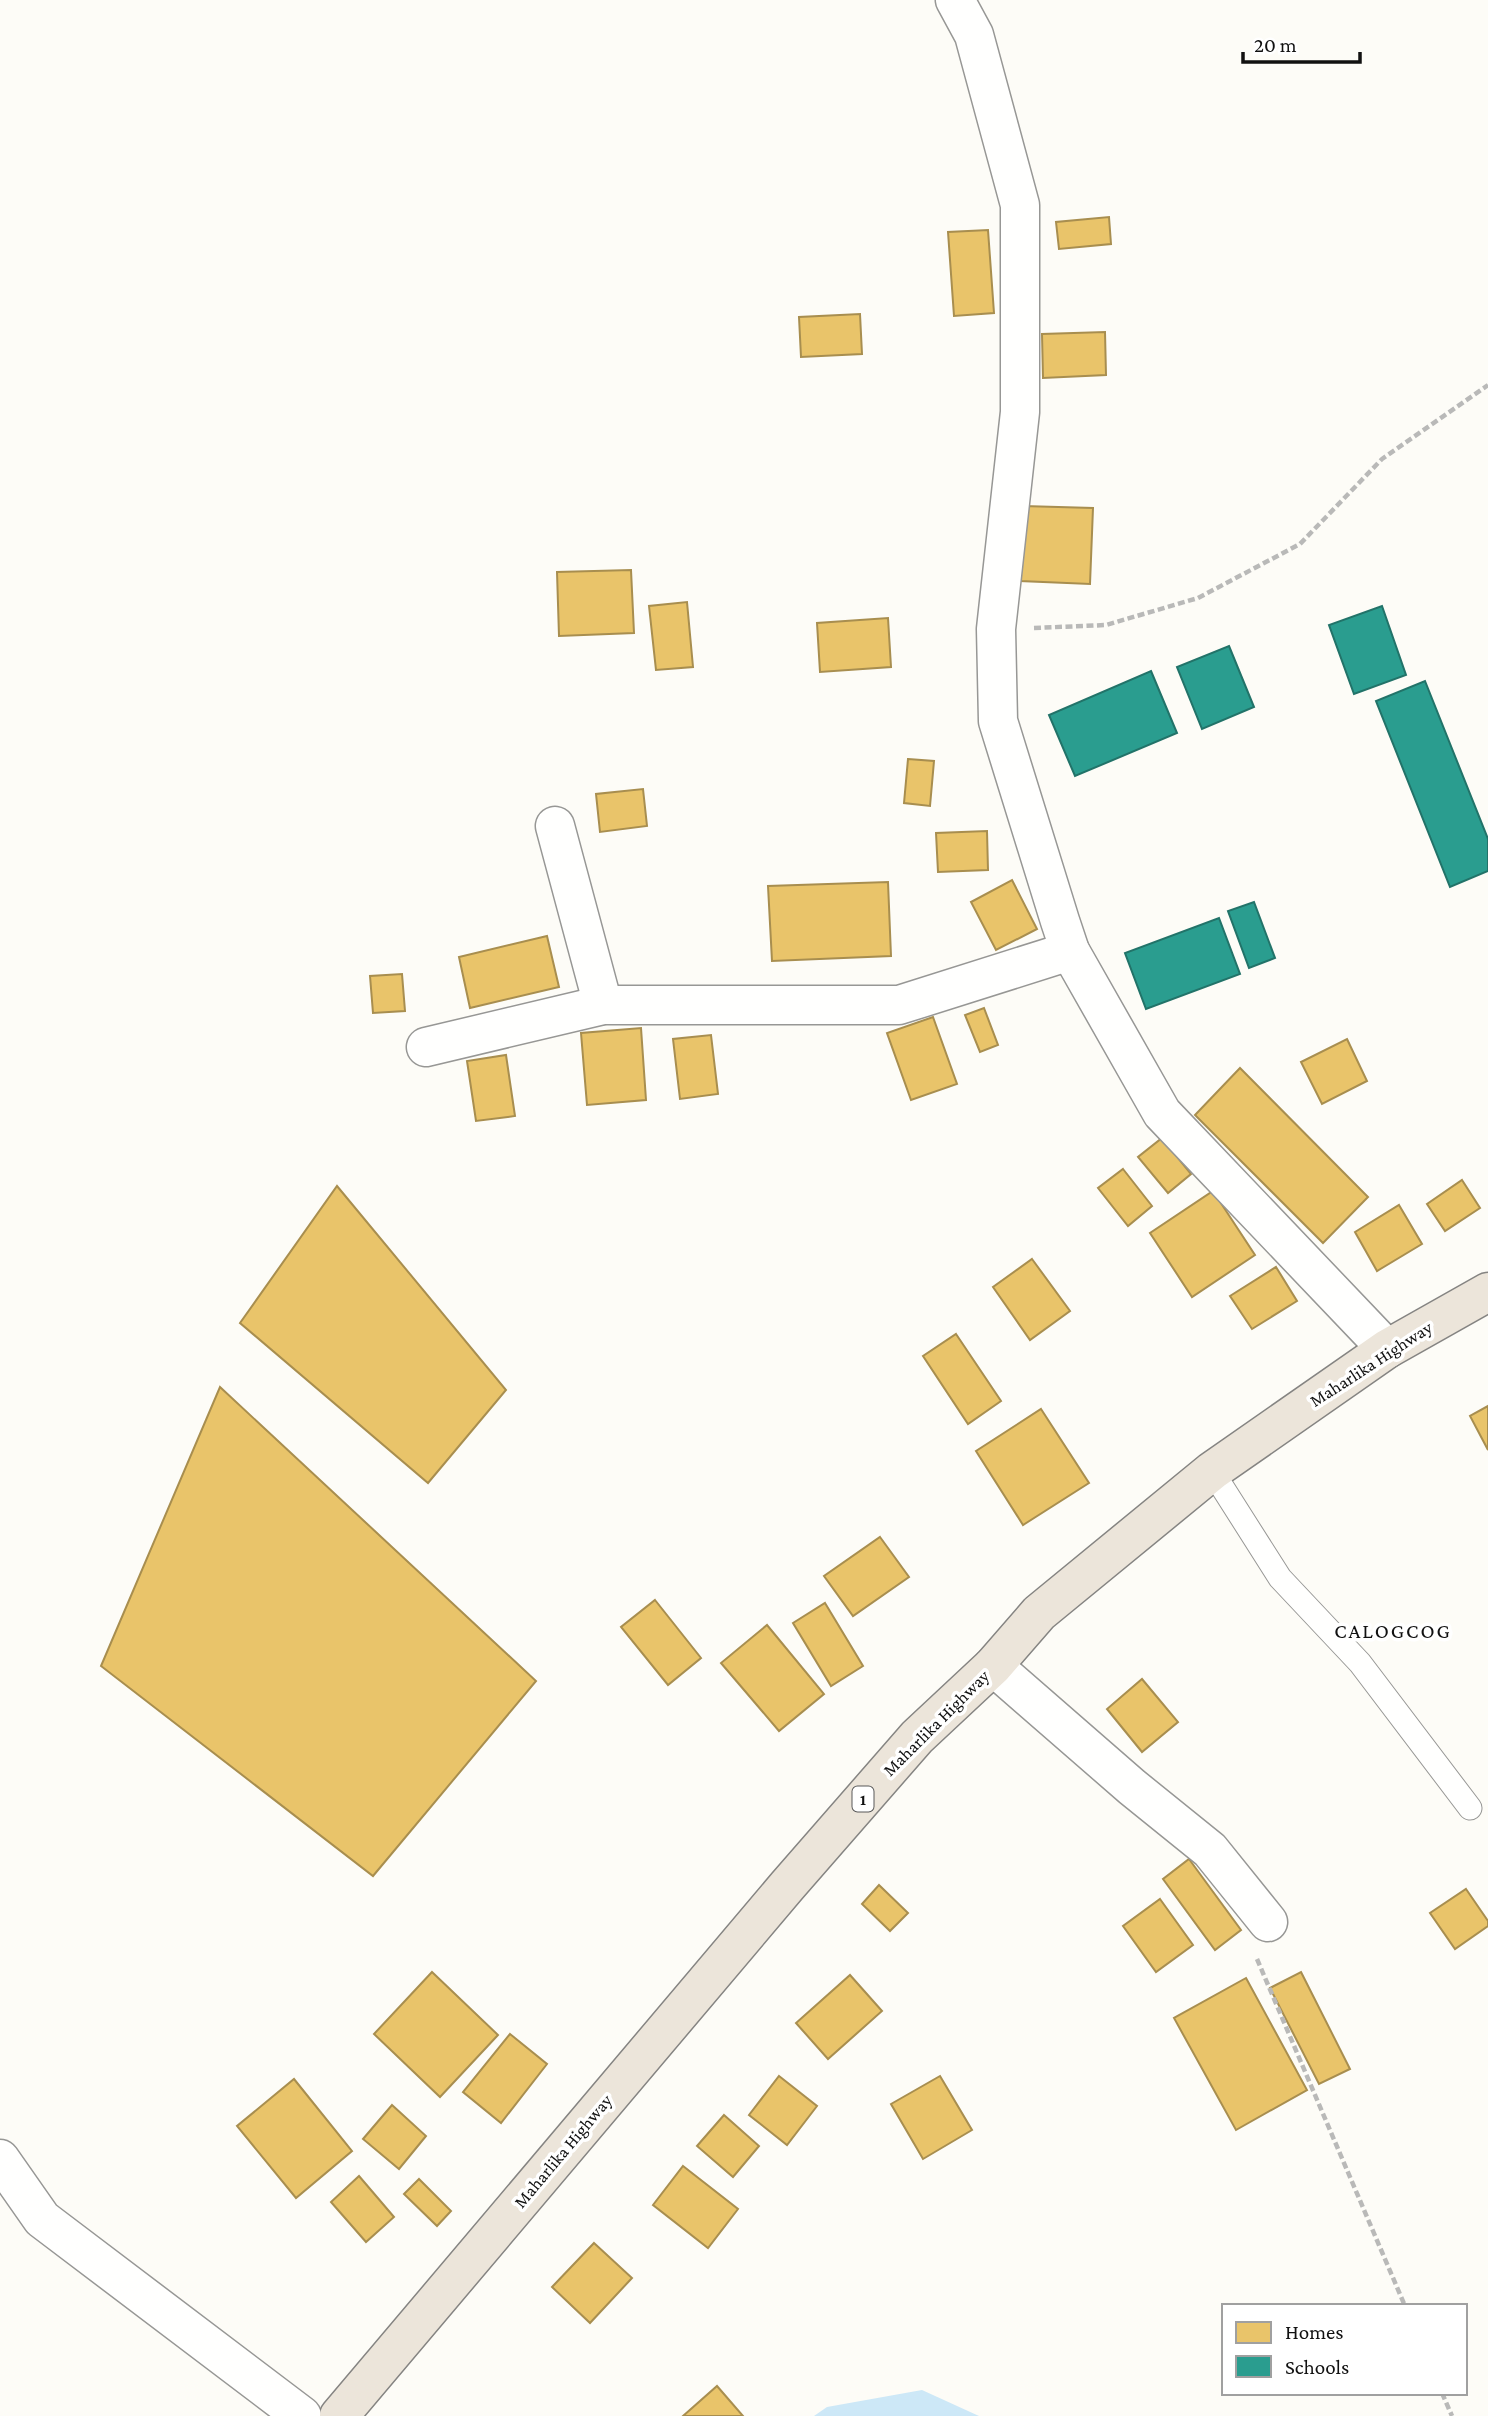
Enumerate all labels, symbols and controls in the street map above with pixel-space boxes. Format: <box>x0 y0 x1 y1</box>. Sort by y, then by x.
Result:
scale bar <box>1243 21 1360 65</box>
text: 20 m <box>1254 33 1297 57</box>
street label: Maharlika Highway <box>1306 1317 1436 1411</box>
district label: CALOGCOG <box>1334 1619 1452 1643</box>
street label: Maharlika Highway <box>879 1665 994 1780</box>
road number: 1 <box>852 1786 874 1812</box>
street label: Maharlika Highway <box>510 2090 617 2212</box>
legend <box>1222 2304 1467 2395</box>
text: Homes <box>1285 2320 1344 2344</box>
text: Schools <box>1285 2355 1349 2379</box>

